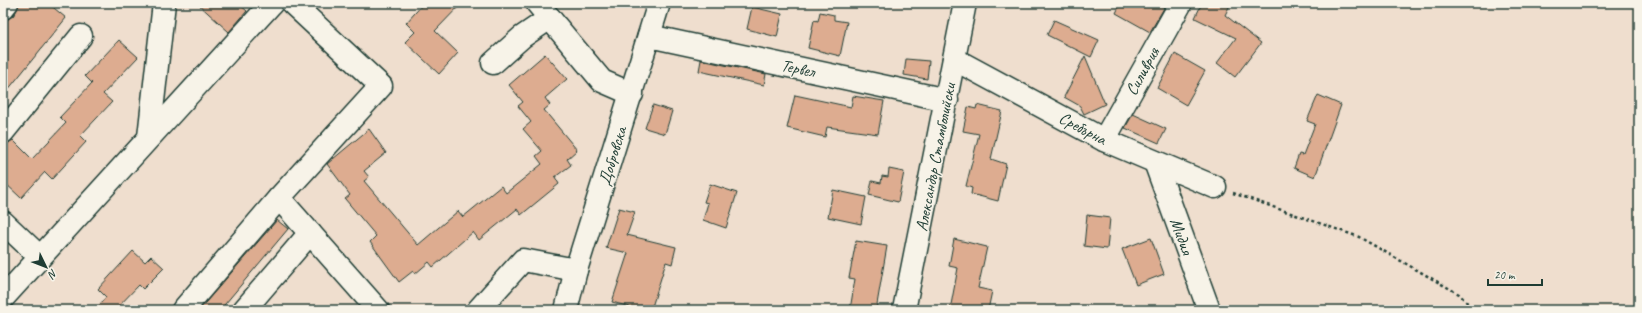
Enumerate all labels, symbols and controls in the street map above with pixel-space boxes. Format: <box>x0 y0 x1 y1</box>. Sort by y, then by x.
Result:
street label: Силиврия <box>1121 43 1165 99</box>
street label: Тервел <box>779 55 818 83</box>
street label: Александър Стамболийски <box>911 80 960 233</box>
street label: Сребърна <box>1055 107 1112 150</box>
street label: Добровска <box>594 122 632 188</box>
street label: Мидия <box>1165 215 1198 259</box>
north arrow <box>26 247 66 287</box>
scale bar <box>1488 261 1542 287</box>
text: N <box>44 267 61 283</box>
text: 20 m <box>1494 267 1516 283</box>

